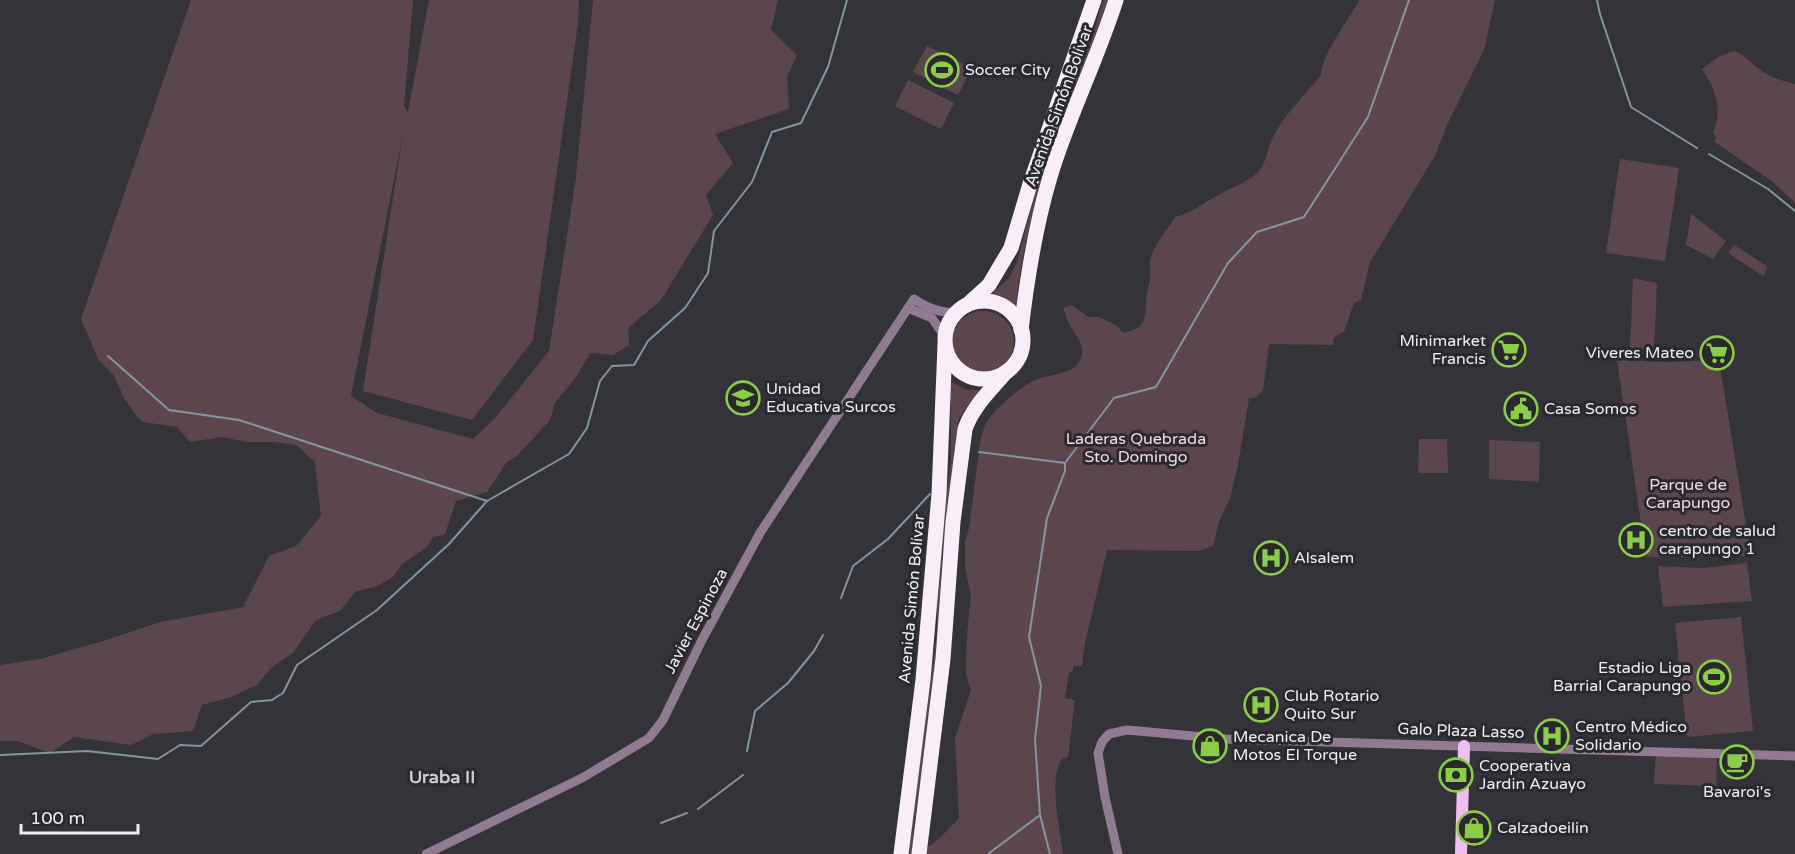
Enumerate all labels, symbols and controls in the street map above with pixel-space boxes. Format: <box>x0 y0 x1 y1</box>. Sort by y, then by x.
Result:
street label: Avenida Simón Bolívar <box>1021 22 1098 189</box>
sports icon: Soccer City <box>924 52 960 88</box>
place label: Soccer City <box>965 60 1051 80</box>
place label: Minimarket Francis <box>1399 331 1486 369</box>
supermarket icon: Minimarket Francis <box>1491 332 1527 368</box>
supermarket icon: Viveres Mateo <box>1699 335 1735 371</box>
place label: Viveres Mateo <box>1586 343 1694 363</box>
place label: Unidad Educativa Surcos <box>766 379 896 417</box>
school or university icon: Unidad Educativa Surcos <box>725 380 761 416</box>
public building icon: Casa Somos <box>1503 391 1539 427</box>
place label: Casa Somos <box>1544 399 1637 419</box>
park label: Laderas Quebrada Sto. Domingo <box>1066 429 1206 467</box>
park label: Parque de Carapungo <box>1646 475 1730 513</box>
street label: Avenida Simón Bolívar <box>895 513 929 685</box>
place label: centro de salud carapungo 1 <box>1659 521 1776 559</box>
hospital icon: centro de salud carapungo 1 <box>1618 522 1654 558</box>
hospital icon: Alsalem <box>1253 540 1289 576</box>
place label: Alsalem <box>1294 548 1354 568</box>
street label: Javier Espinoza <box>660 565 732 677</box>
place label: Estadio Liga Barrial Carapungo <box>1553 658 1691 696</box>
sports icon: Estadio Liga Barrial Carapungo <box>1696 659 1732 695</box>
place label: Club Rotario Quito Sur <box>1284 686 1379 724</box>
hospital icon: Club Rotario Quito Sur <box>1243 687 1279 723</box>
place label: Centro Médico Solidario <box>1575 717 1687 755</box>
hospital icon: Centro Médico Solidario <box>1534 718 1570 754</box>
street label: Galo Plaza Lasso <box>1397 719 1525 743</box>
place label: Mecanica De Motos El Torque <box>1233 727 1357 765</box>
shop icon: Mecanica De Motos El Torque <box>1192 728 1228 764</box>
cafe icon: Bavaroi's <box>1719 744 1755 780</box>
place label: Cooperativa Jardin Azuayo <box>1479 756 1586 794</box>
bank icon: Cooperativa Jardin Azuayo <box>1438 757 1474 793</box>
district label: Uraba II <box>409 766 475 788</box>
place label: Bavaroi's <box>1703 782 1771 802</box>
scale bar <box>21 797 138 835</box>
text: 100 m <box>30 807 85 829</box>
shop icon: Calzadoeilin <box>1456 810 1492 846</box>
place label: Calzadoeilin <box>1497 818 1589 838</box>

